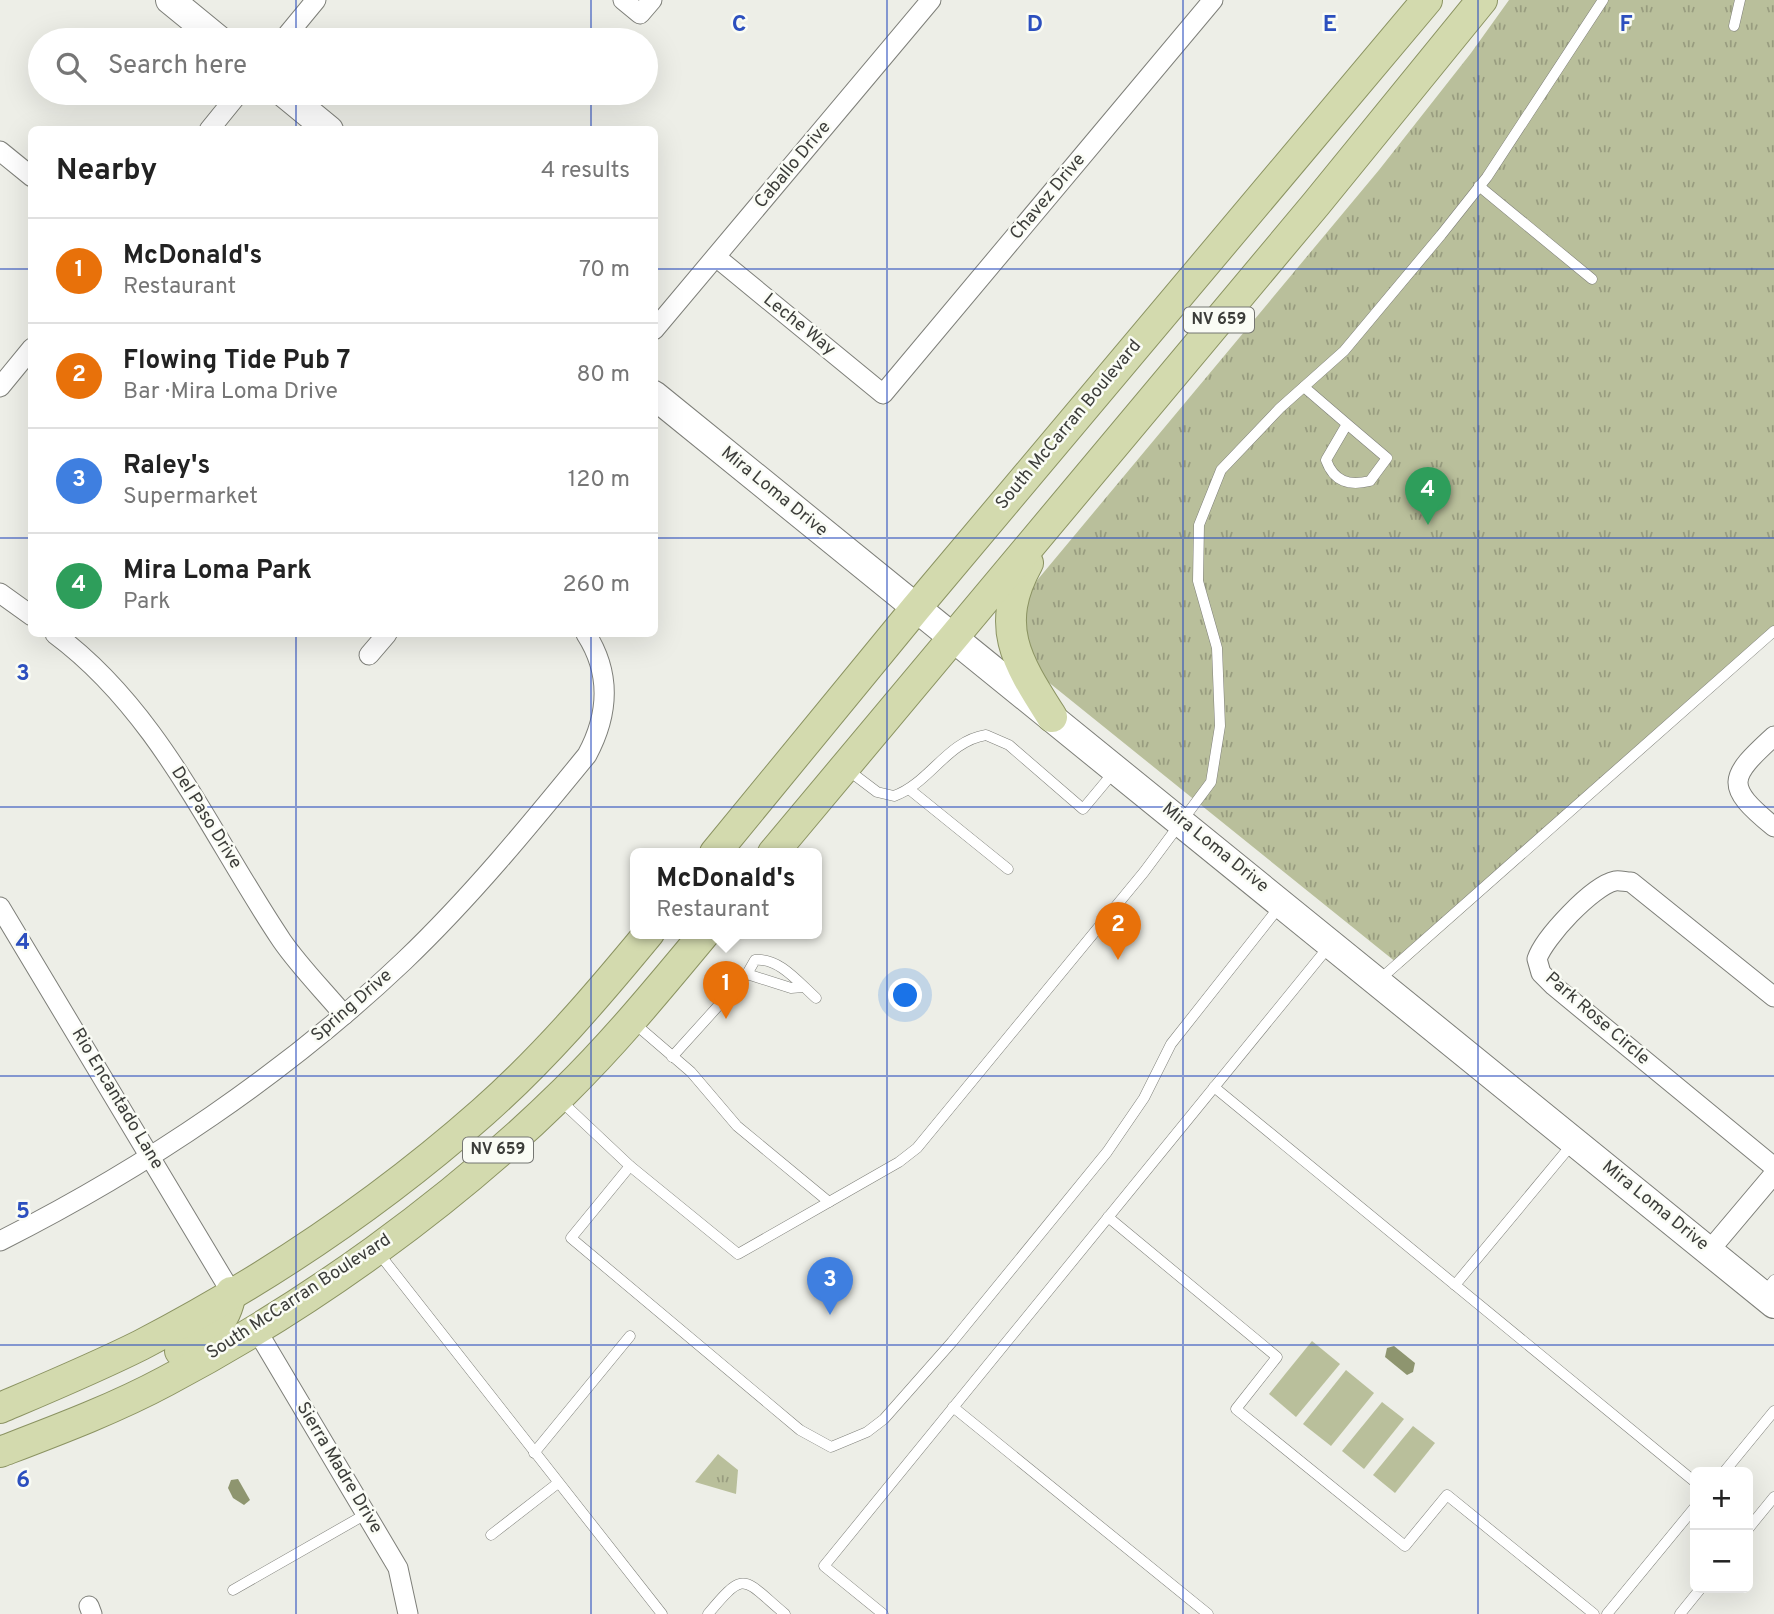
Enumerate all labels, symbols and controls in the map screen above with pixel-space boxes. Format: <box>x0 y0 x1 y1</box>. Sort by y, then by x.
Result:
text: C <box>732 11 746 40</box>
text: D <box>1027 11 1043 40</box>
text: E <box>1323 11 1337 40</box>
text: F <box>1619 11 1633 40</box>
search box <box>28 28 658 105</box>
icon: search <box>52 48 90 86</box>
text: Search here <box>108 50 247 83</box>
street label: Caballo Drive <box>750 117 836 213</box>
street label: Chavez Drive <box>1005 149 1091 245</box>
text: Nearby <box>56 153 157 190</box>
text: 4 results <box>541 157 630 186</box>
text: McDonald's <box>123 240 262 273</box>
text: 1 <box>74 256 84 285</box>
text: 70 m <box>579 256 630 285</box>
text: Restaurant <box>123 273 236 302</box>
street label: Leche Way <box>758 289 840 361</box>
road number: NV 659 <box>1184 308 1254 332</box>
street label: South McCarran Boulevard <box>991 335 1147 515</box>
text: Flowing Tide Pub 7 <box>123 345 350 378</box>
text: 2 <box>72 361 86 390</box>
text: 80 m <box>577 361 630 390</box>
text: Bar · Mira Loma Drive <box>123 378 338 407</box>
street label: Mira Loma Drive <box>716 442 832 542</box>
text: Raley's <box>123 450 210 483</box>
text: 3 <box>72 466 86 495</box>
text: 120 m <box>568 466 630 495</box>
pin: 4 <box>1405 467 1451 525</box>
text: Supermarket <box>123 483 258 512</box>
text: Mira Loma Park <box>123 555 312 588</box>
text: 4 <box>72 571 86 600</box>
text: 260 m <box>563 571 630 600</box>
text: Park <box>123 588 170 617</box>
text: 3 <box>16 660 30 689</box>
street label: Del Paso Drive <box>165 763 247 873</box>
street label: Mira Loma Drive <box>1157 798 1273 898</box>
popup <box>630 848 822 939</box>
text: McDonald's <box>656 863 796 896</box>
text: Restaurant <box>656 896 770 925</box>
pin: 2 <box>1095 902 1141 960</box>
text: 4 <box>16 929 30 958</box>
pin: 1 <box>703 961 749 1019</box>
street label: Spring Drive <box>307 965 397 1047</box>
street label: Park Rose Circle <box>1540 967 1654 1071</box>
your location <box>888 978 922 1012</box>
street label: Rio Encantado Lane <box>66 1024 168 1174</box>
road number: NV 659 <box>463 1138 533 1162</box>
street label: Mira Loma Drive <box>1597 1156 1713 1256</box>
text: 5 <box>16 1198 30 1227</box>
street label: South McCarran Boulevard <box>203 1229 395 1365</box>
pin: 3 <box>807 1257 853 1315</box>
street label: Sierra Madre Drive <box>291 1398 387 1538</box>
text: 6 <box>16 1467 30 1496</box>
map controls <box>1690 1467 1753 1593</box>
button: + <box>1690 1467 1753 1530</box>
button: − <box>1690 1530 1753 1593</box>

